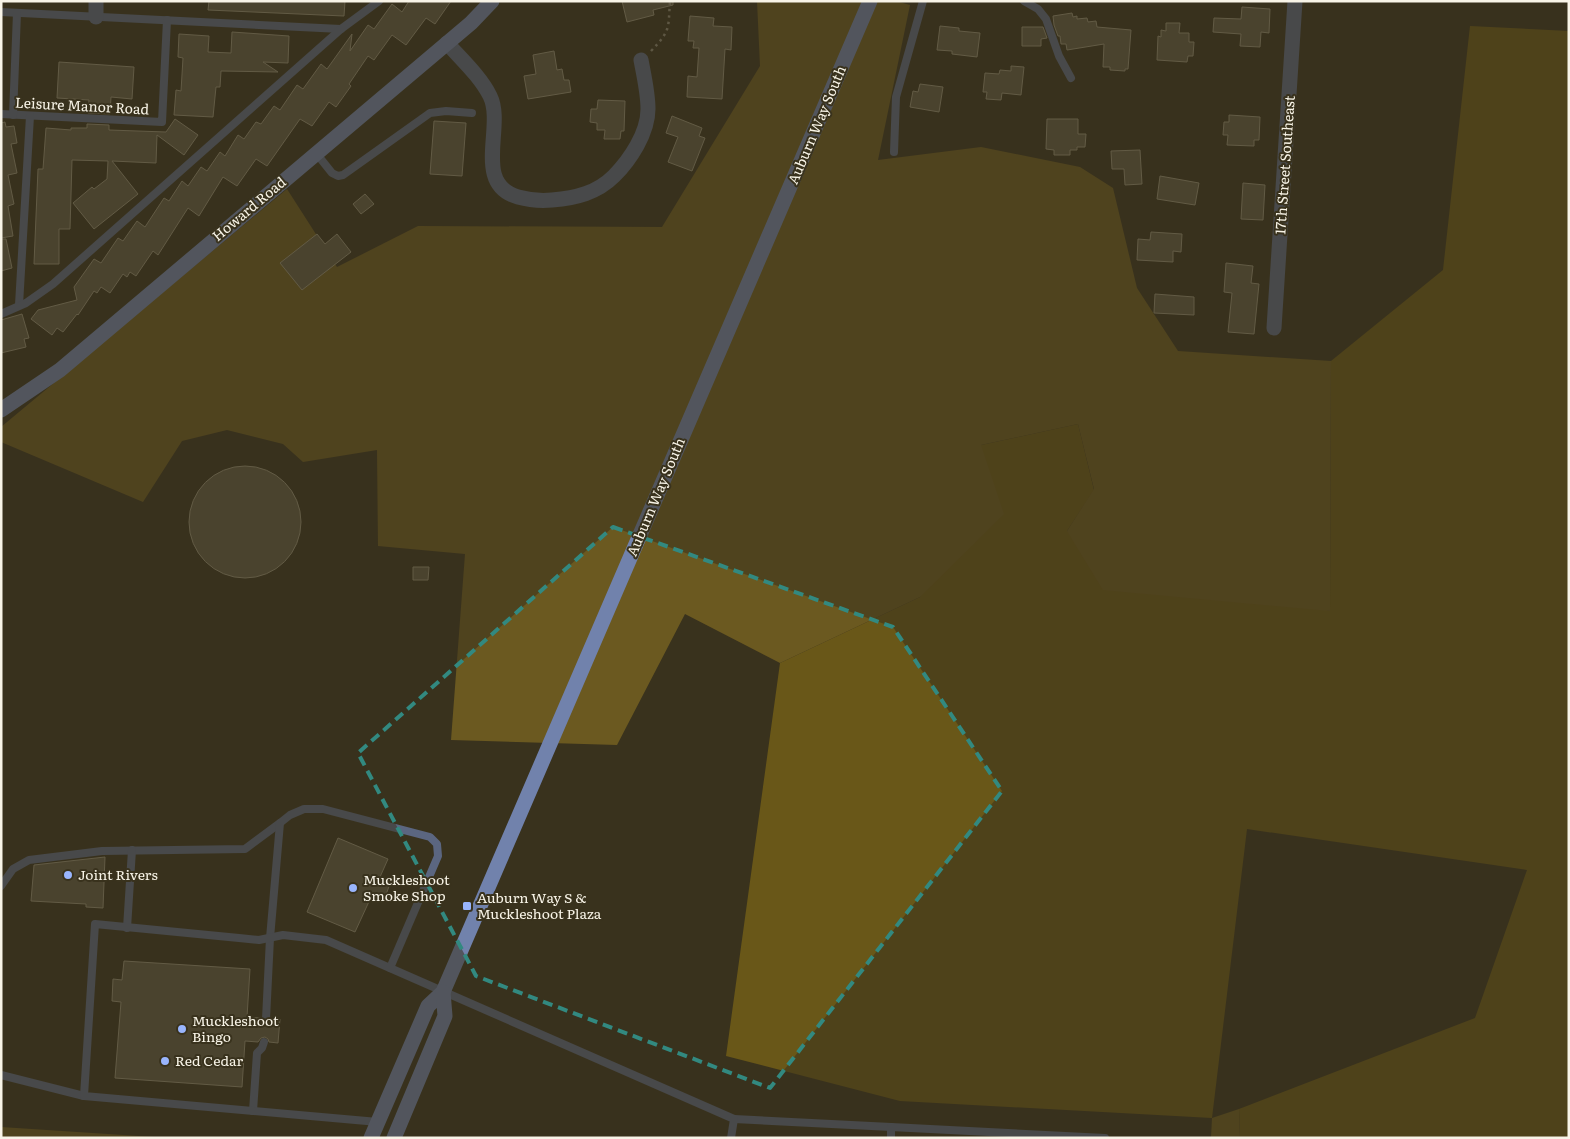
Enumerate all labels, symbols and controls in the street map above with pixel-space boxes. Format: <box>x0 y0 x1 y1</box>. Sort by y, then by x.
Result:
street label: Auburn Way South <box>782 62 850 187</box>
street label: Leisure Manor Road <box>14 91 150 119</box>
street label: 17th Street Southeast <box>1269 94 1299 235</box>
street label: Howard Road <box>207 171 290 245</box>
street label: Auburn Way South <box>621 434 689 559</box>
place label: Joint Rivers <box>78 864 158 884</box>
marker: Joint Rivers <box>62 869 74 881</box>
place label: Muckleshoot Smoke Shop <box>363 869 450 905</box>
marker: Muckleshoot Smoke Shop <box>347 882 359 894</box>
place label: Auburn Way S & Muckleshoot Plaza <box>477 887 602 923</box>
marker: Auburn Way S & Muckleshoot Plaza <box>461 900 473 912</box>
place label: Muckleshoot Bingo <box>192 1010 279 1046</box>
marker: Muckleshoot Bingo <box>176 1023 188 1035</box>
place label: Red Cedar <box>175 1050 243 1070</box>
marker: Red Cedar <box>159 1055 171 1067</box>

